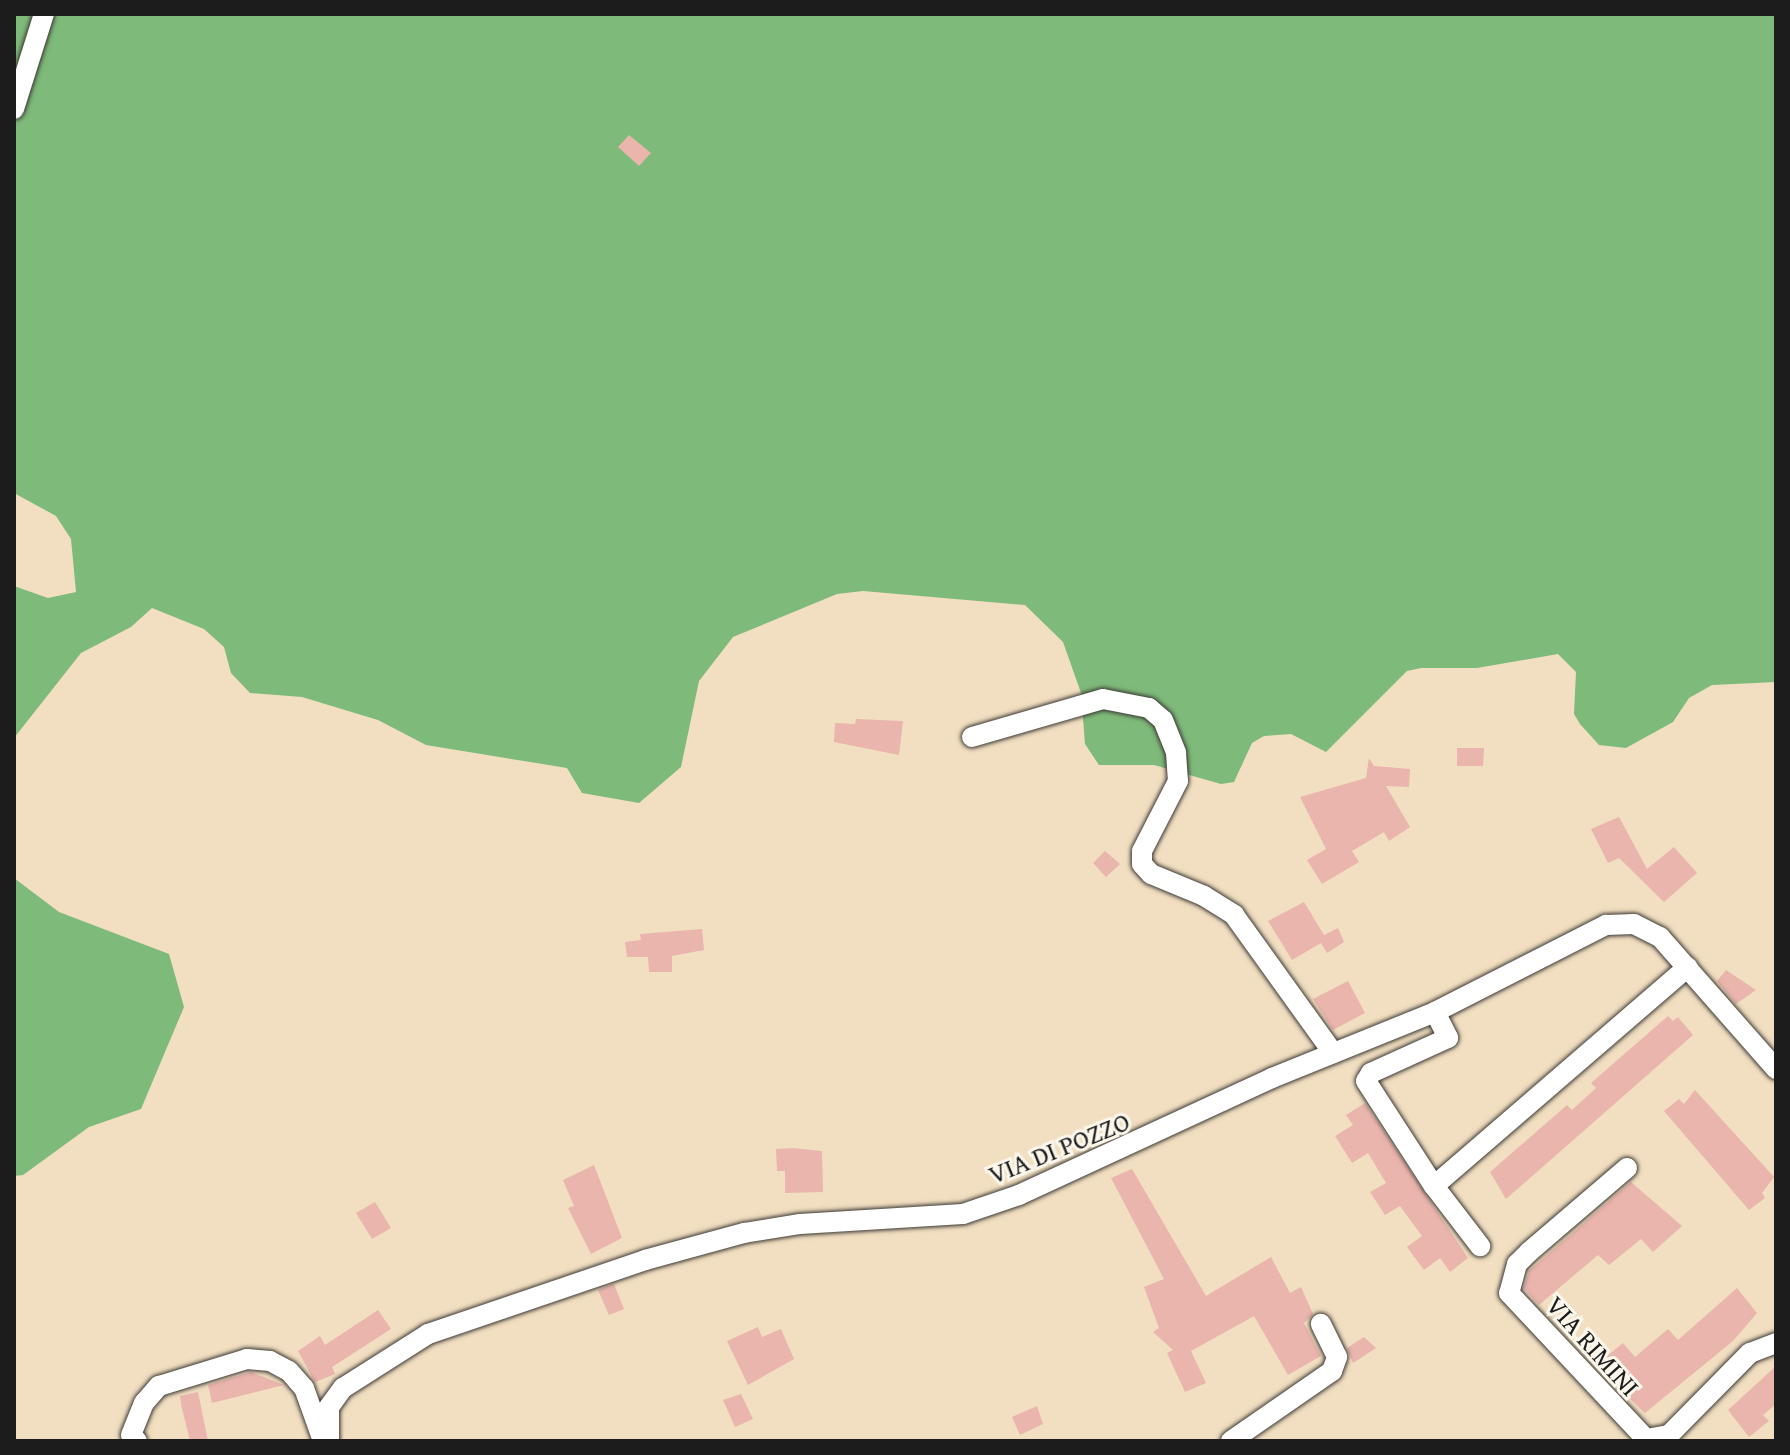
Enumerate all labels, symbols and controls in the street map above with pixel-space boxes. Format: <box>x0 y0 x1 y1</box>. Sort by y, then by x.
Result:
street label: VIA DI POZZO <box>984 1106 1134 1190</box>
street label: VIA RIMINI <box>1540 1290 1646 1402</box>

